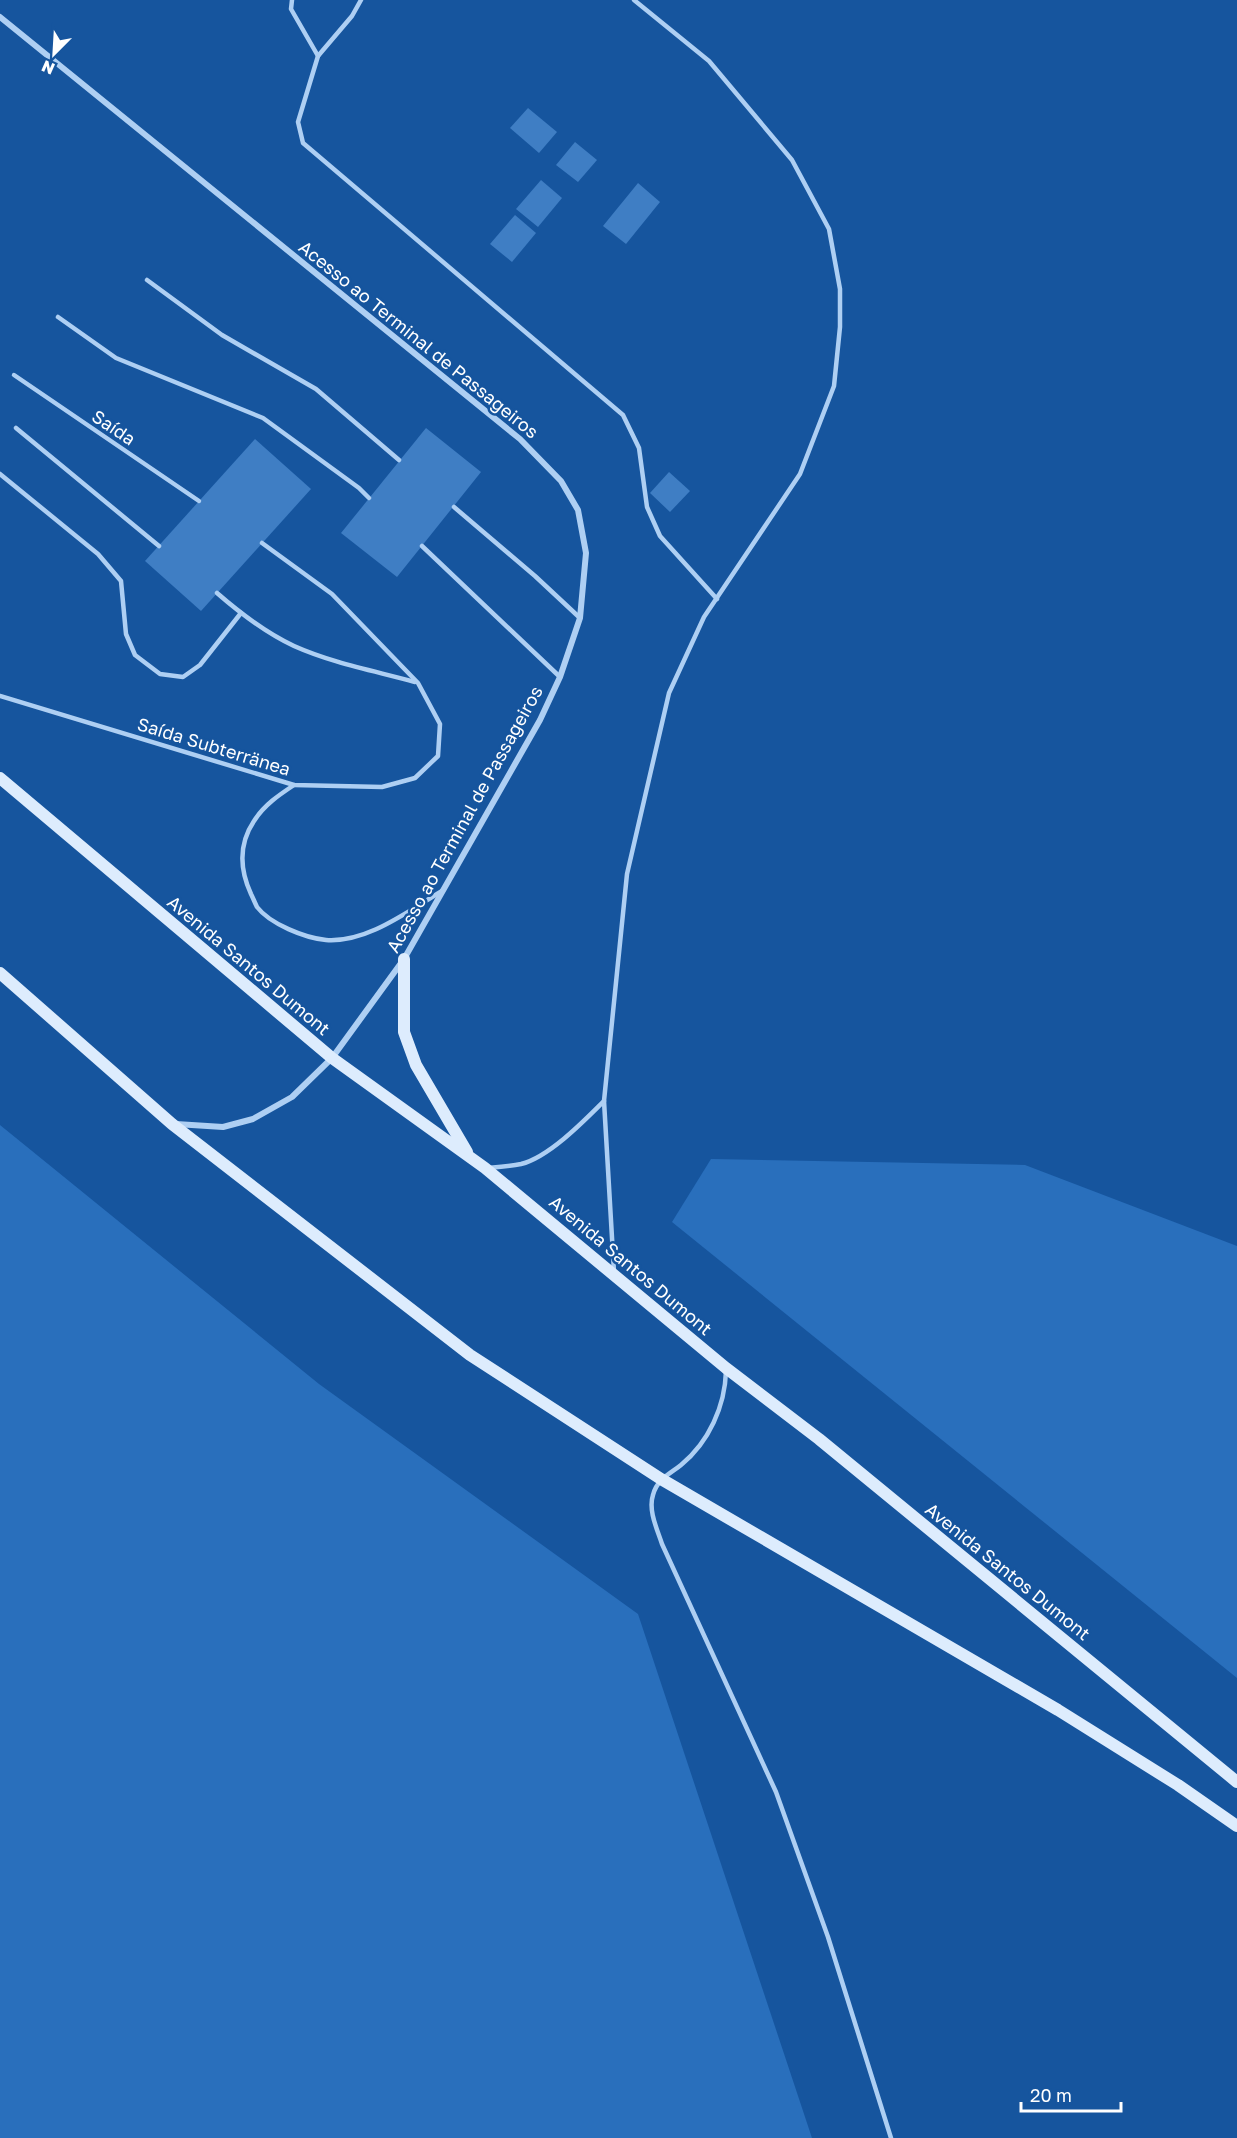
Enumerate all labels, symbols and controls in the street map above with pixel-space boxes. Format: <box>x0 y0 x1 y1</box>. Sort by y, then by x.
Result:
north arrow <box>24 24 84 84</box>
text: N <box>38 56 58 79</box>
street label: Acesso ao Terminal de Passageiros <box>295 235 543 443</box>
street label: Saída <box>88 405 140 449</box>
street label: Acesso ao Terminal de Passageiros <box>381 682 547 956</box>
street label: Saída Subterränea <box>135 712 293 780</box>
street label: Avenida Santos Dumont <box>163 890 335 1040</box>
street label: Avenida Santos Dumont <box>545 1190 717 1340</box>
street label: Avenida Santos Dumont <box>921 1498 1095 1644</box>
scale bar <box>1021 2075 1122 2113</box>
text: 20 m <box>1030 2084 1072 2106</box>

